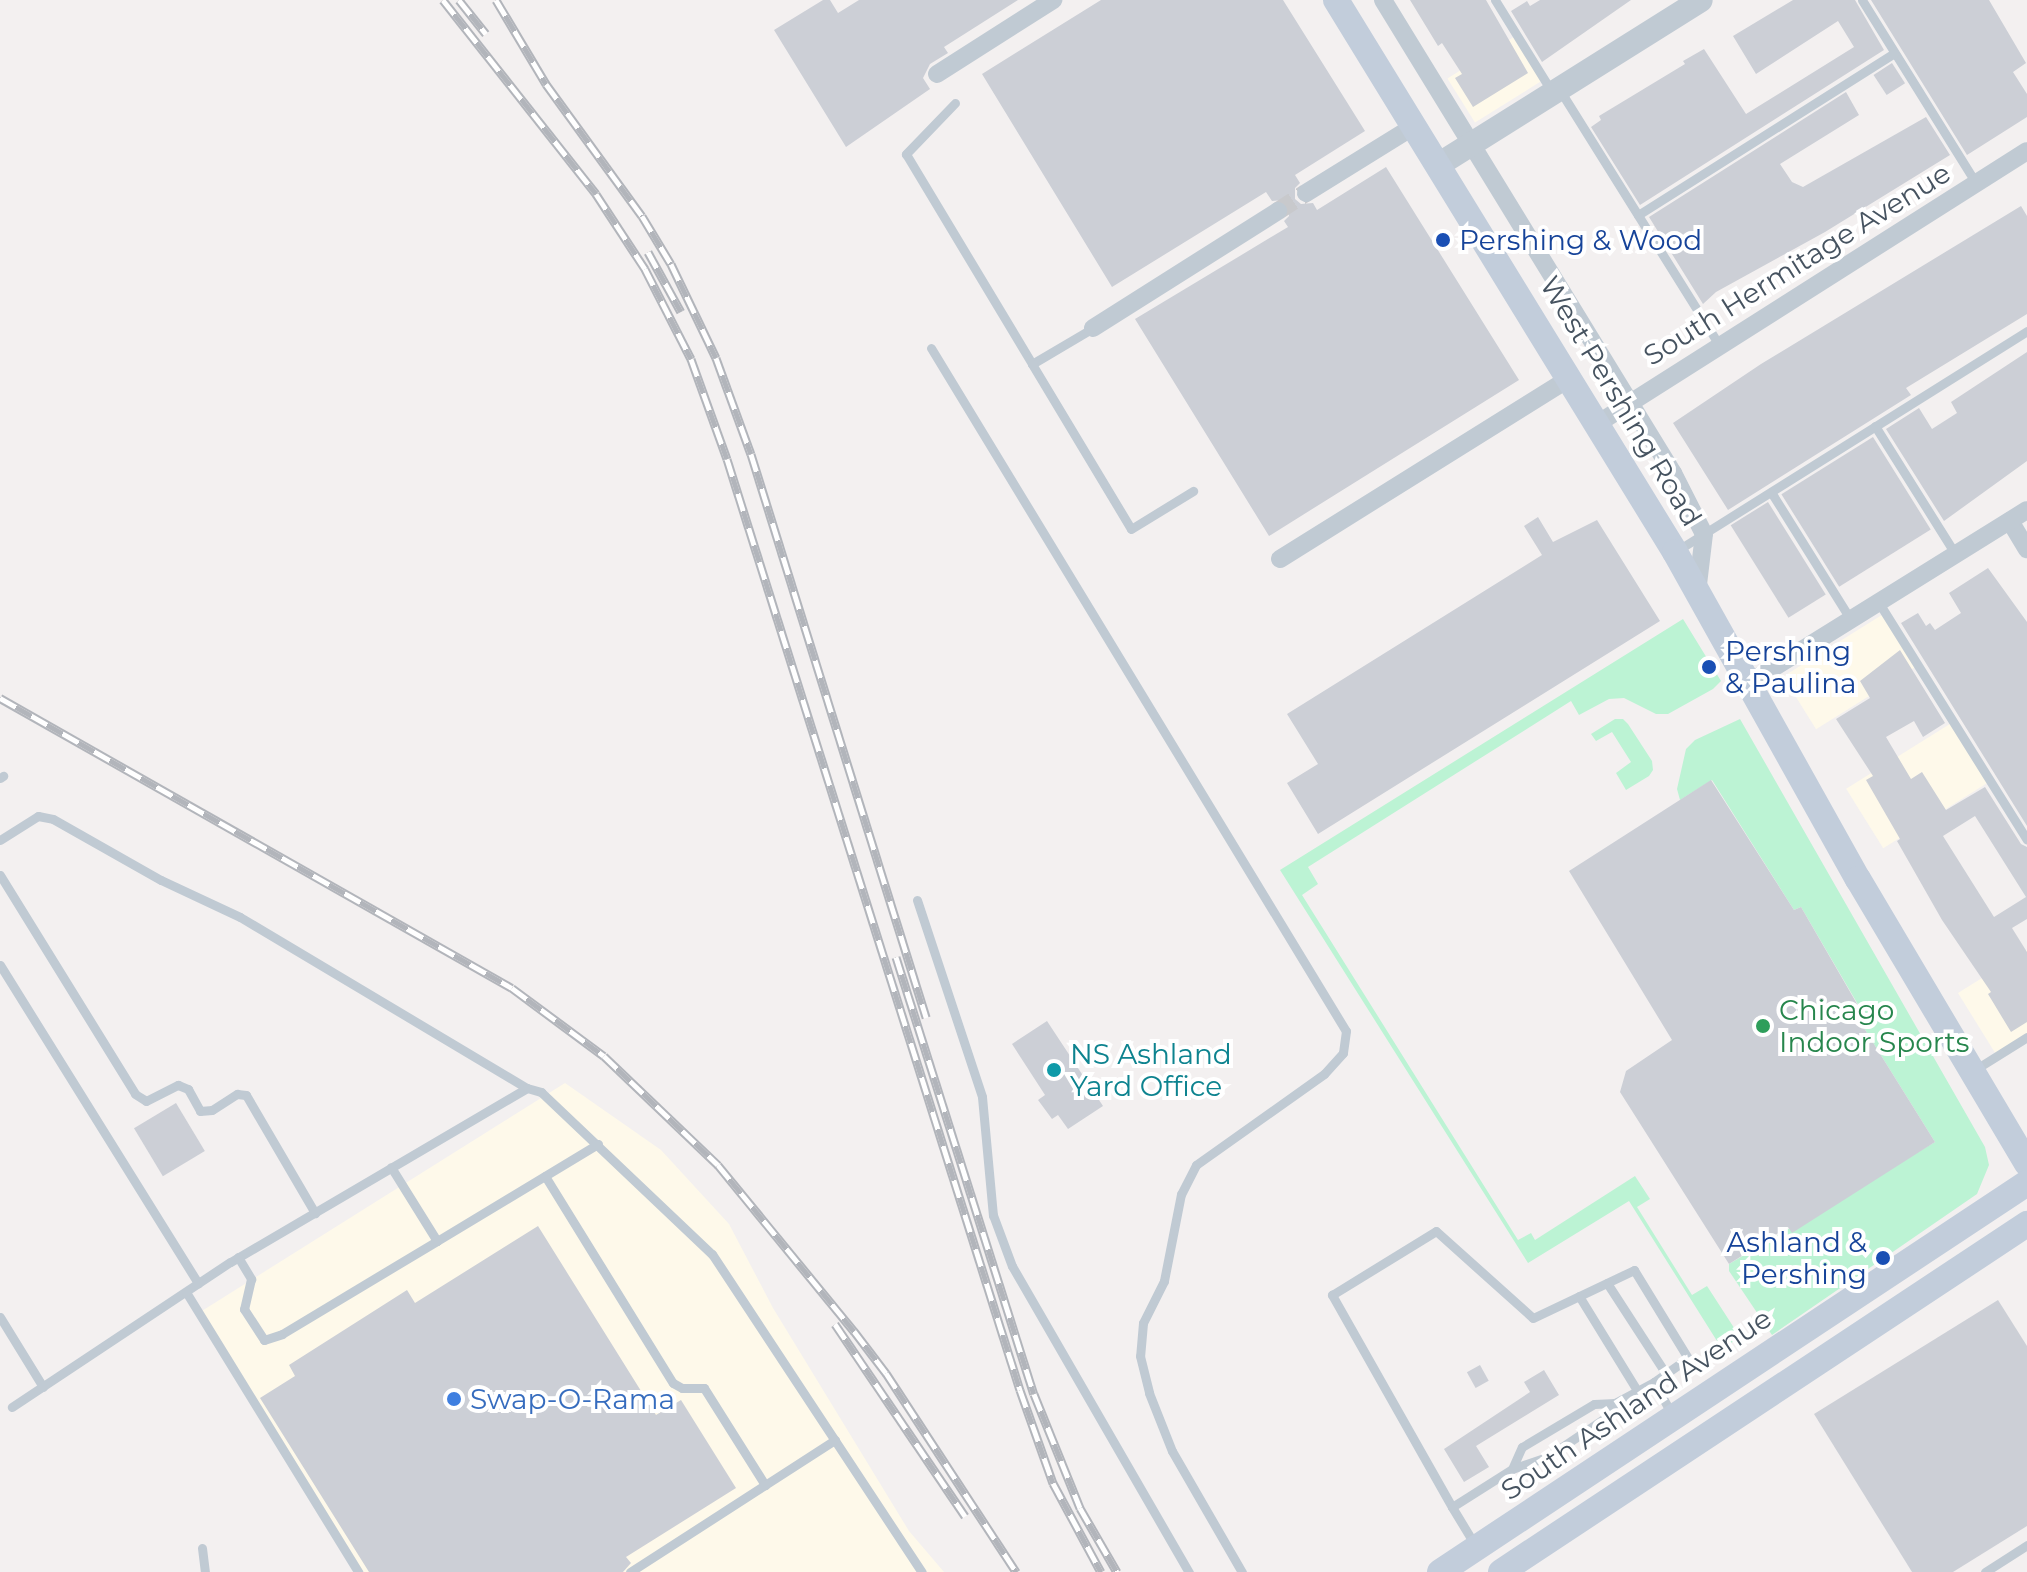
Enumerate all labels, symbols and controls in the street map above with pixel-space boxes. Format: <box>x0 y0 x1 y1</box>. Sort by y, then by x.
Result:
street label: South Hermitage Avenue <box>1637 156 1957 372</box>
place label: Pershing & Wood <box>1459 223 1702 257</box>
marker: Pershing & Wood <box>1434 231 1452 249</box>
street label: West Pershing Road <box>1533 270 1709 532</box>
place label: Pershing & Paulina <box>1725 634 1857 700</box>
marker: Pershing & Paulina <box>1700 658 1718 676</box>
place label: Chicago Indoor Sports <box>1779 993 1969 1059</box>
marker: Chicago Indoor Sports <box>1754 1017 1772 1035</box>
place label: NS Ashland Yard Office <box>1070 1037 1232 1103</box>
marker: NS Ashland Yard Office <box>1045 1061 1063 1079</box>
place label: Ashland & Pershing <box>1726 1225 1867 1291</box>
marker: Ashland & Pershing <box>1874 1249 1892 1267</box>
street label: South Ashland Avenue <box>1494 1301 1778 1507</box>
place label: Swap-O-Rama <box>470 1382 675 1416</box>
marker: Swap-O-Rama <box>445 1390 463 1408</box>

